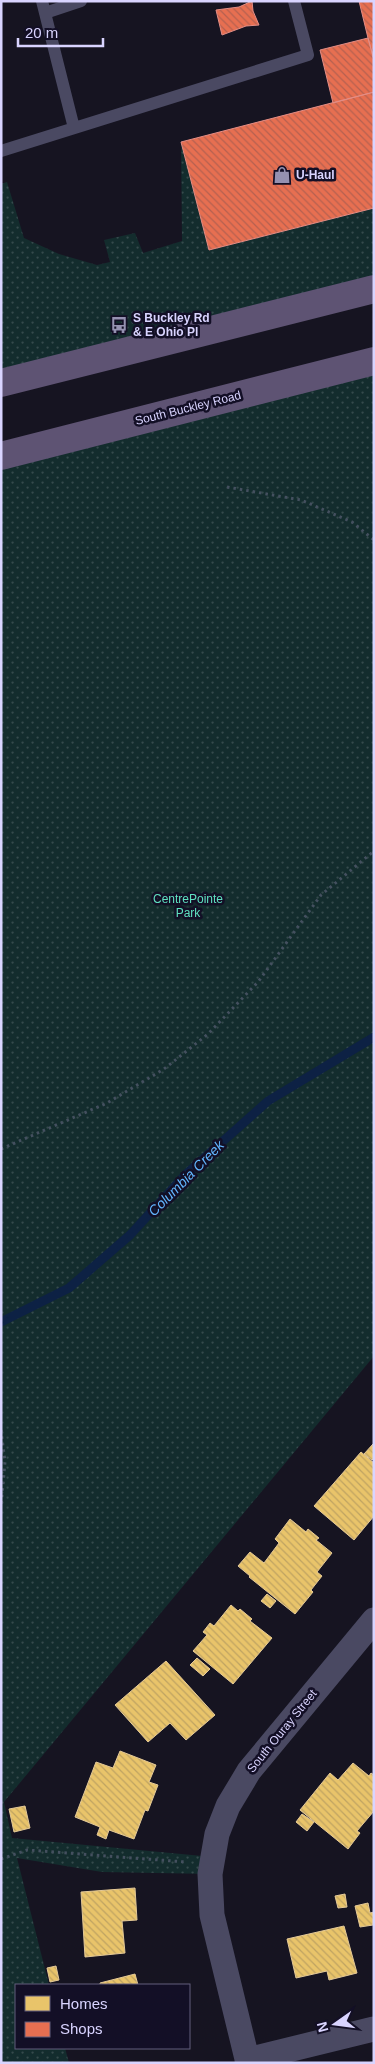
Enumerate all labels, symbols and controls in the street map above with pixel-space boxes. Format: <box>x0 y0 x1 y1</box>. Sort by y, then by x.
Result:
scale bar <box>18 15 102 47</box>
text: 20 m <box>25 24 58 41</box>
shop icon: U-Haul <box>272 165 292 185</box>
place label: U-Haul <box>296 168 335 182</box>
place label: S Buckley Rd & E Ohio Pl <box>133 311 210 339</box>
bus stop icon: S Buckley Rd & E Ohio Pl <box>109 315 129 335</box>
street label: South Buckley Road <box>134 388 242 428</box>
park label: CentrePointe Park <box>153 892 223 920</box>
water label: Columbia Creek <box>145 1136 228 1219</box>
street label: South Ouray Street <box>244 1686 320 1775</box>
legend <box>15 1984 190 2049</box>
text: Homes <box>60 1995 108 2012</box>
north arrow <box>310 1999 360 2049</box>
text: Shops <box>60 2020 103 2037</box>
text: N <box>313 2020 331 2034</box>

